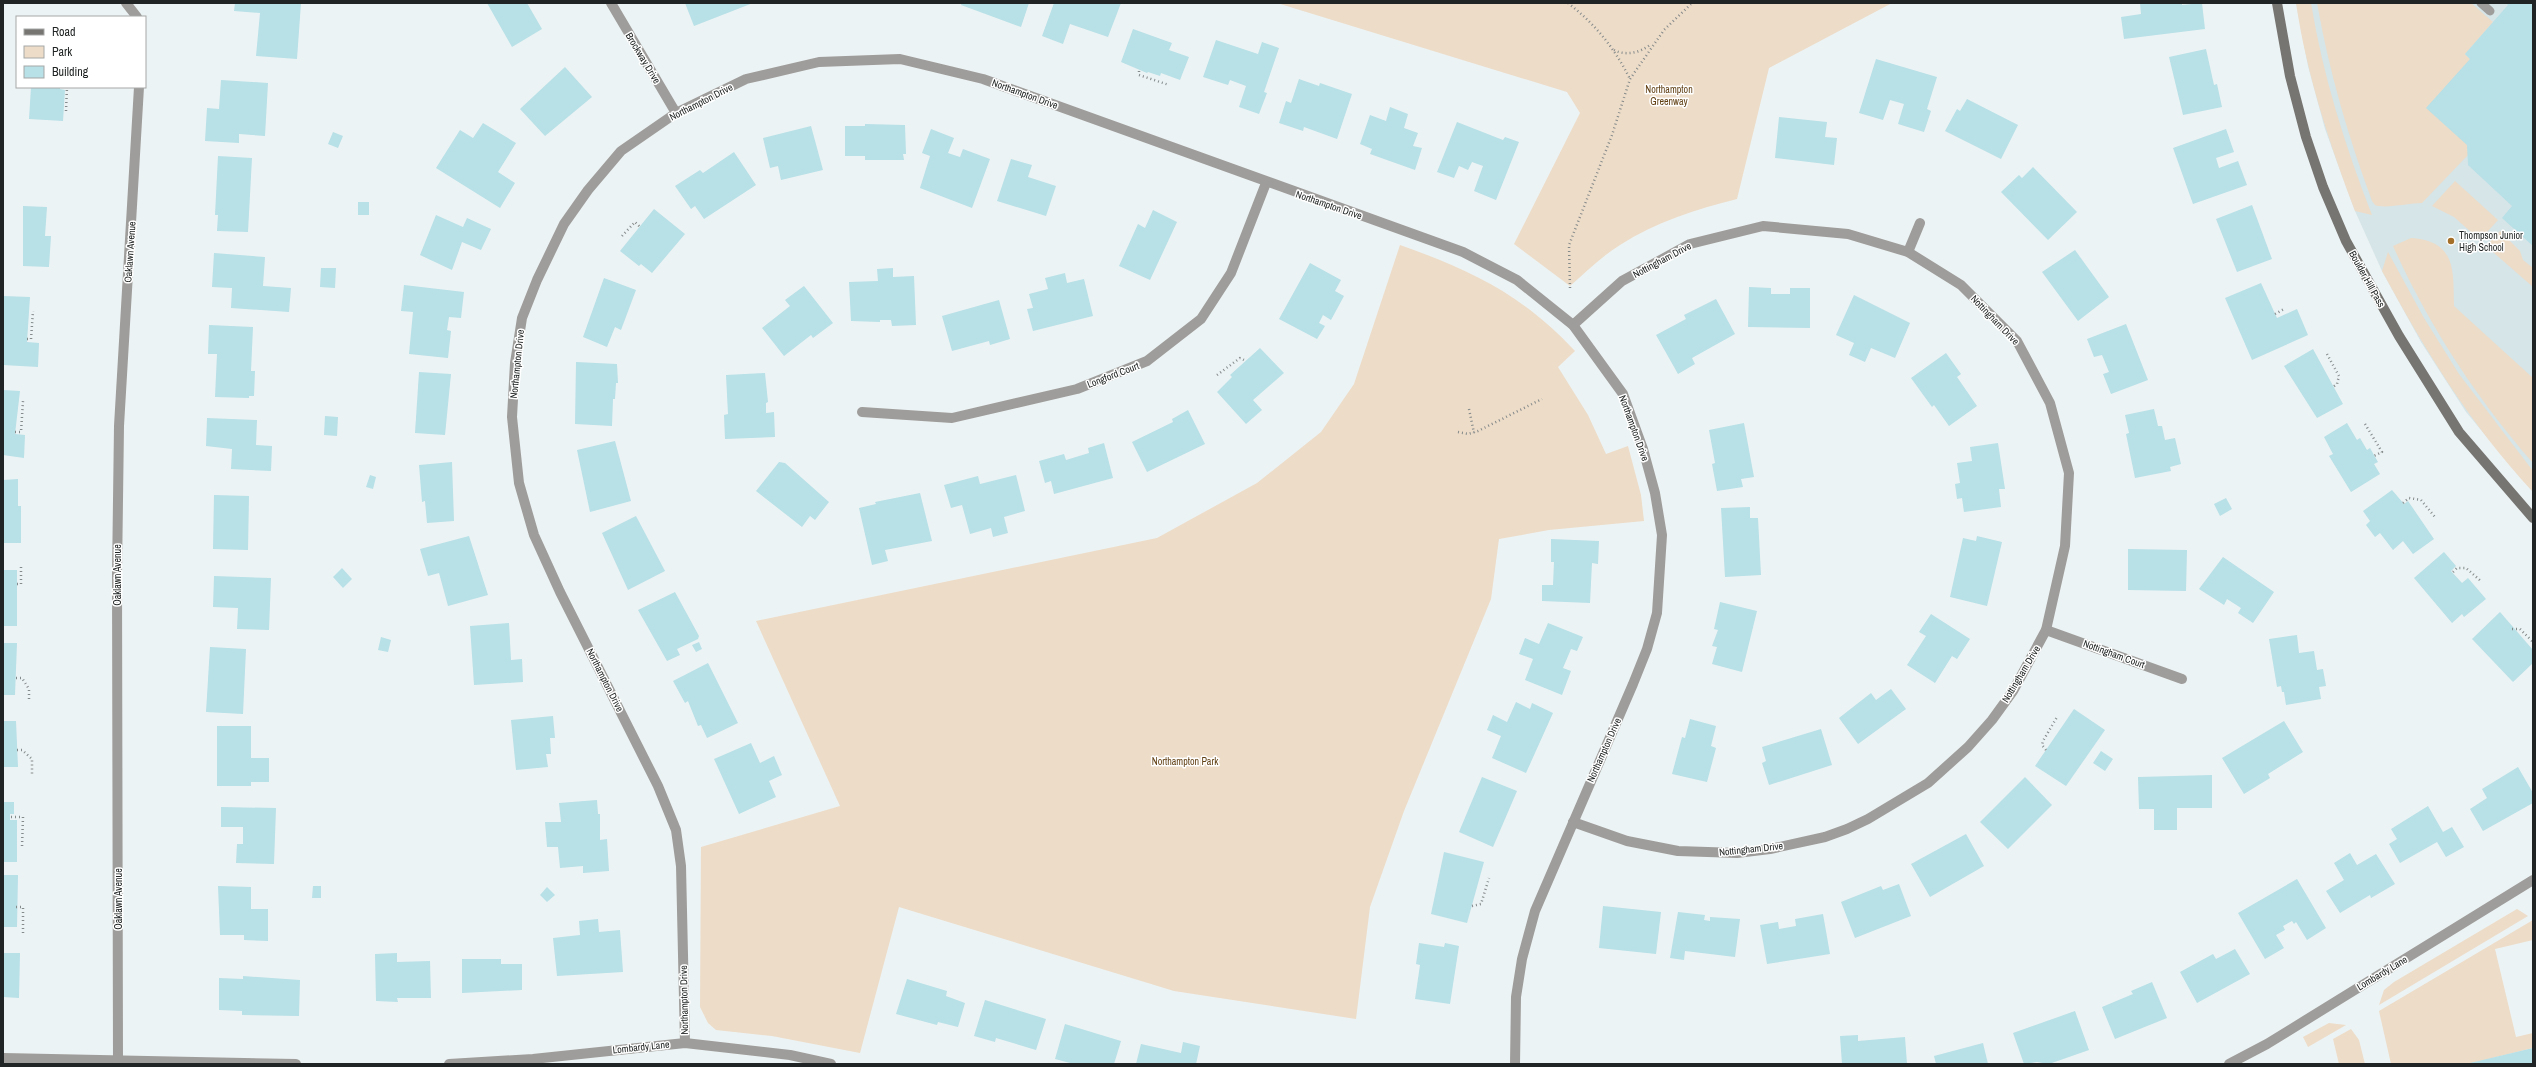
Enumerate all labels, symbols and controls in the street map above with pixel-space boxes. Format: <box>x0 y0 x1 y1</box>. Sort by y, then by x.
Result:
legend <box>16 16 146 88</box>
text: Road <box>52 24 76 40</box>
street label: Brockway Drive <box>623 30 664 86</box>
text: Park <box>52 44 72 60</box>
text: Building <box>52 64 89 80</box>
street label: Northampton Drive <box>990 76 1060 112</box>
street label: Northampton Drive <box>667 80 735 124</box>
park label: Northampton Greenway <box>1645 83 1693 108</box>
street label: Northampton Drive <box>1294 188 1364 223</box>
street label: Oaklawn Avenue <box>121 220 139 283</box>
place label: Thompson Junior High School <box>2459 229 2523 254</box>
marker: Thompson Junior High School <box>2446 236 2456 246</box>
street label: Nottingham Drive <box>1631 239 1694 281</box>
street label: Boulder Hill Pass <box>2346 248 2388 310</box>
street label: Nottingham Drive <box>1968 292 2022 348</box>
street label: Northampton Drive <box>507 328 527 399</box>
street label: Longford Court <box>1085 359 1142 391</box>
street label: Northampton Drive <box>1616 393 1652 463</box>
street label: Oaklawn Avenue <box>111 544 124 606</box>
street label: Nottingham Court <box>2081 637 2147 671</box>
street label: Nottingham Drive <box>1999 643 2043 705</box>
street label: Northampton Drive <box>583 646 627 714</box>
street label: Northampton Drive <box>1584 715 1624 784</box>
park label: Northampton Park <box>1152 755 1219 768</box>
street label: Nottingham Drive <box>1718 839 1784 859</box>
street label: Oaklawn Avenue <box>112 868 125 930</box>
street label: Lombardy Lane <box>2354 953 2410 993</box>
street label: Northampton Drive <box>677 965 691 1035</box>
street label: Lombardy Lane <box>612 1038 670 1056</box>

